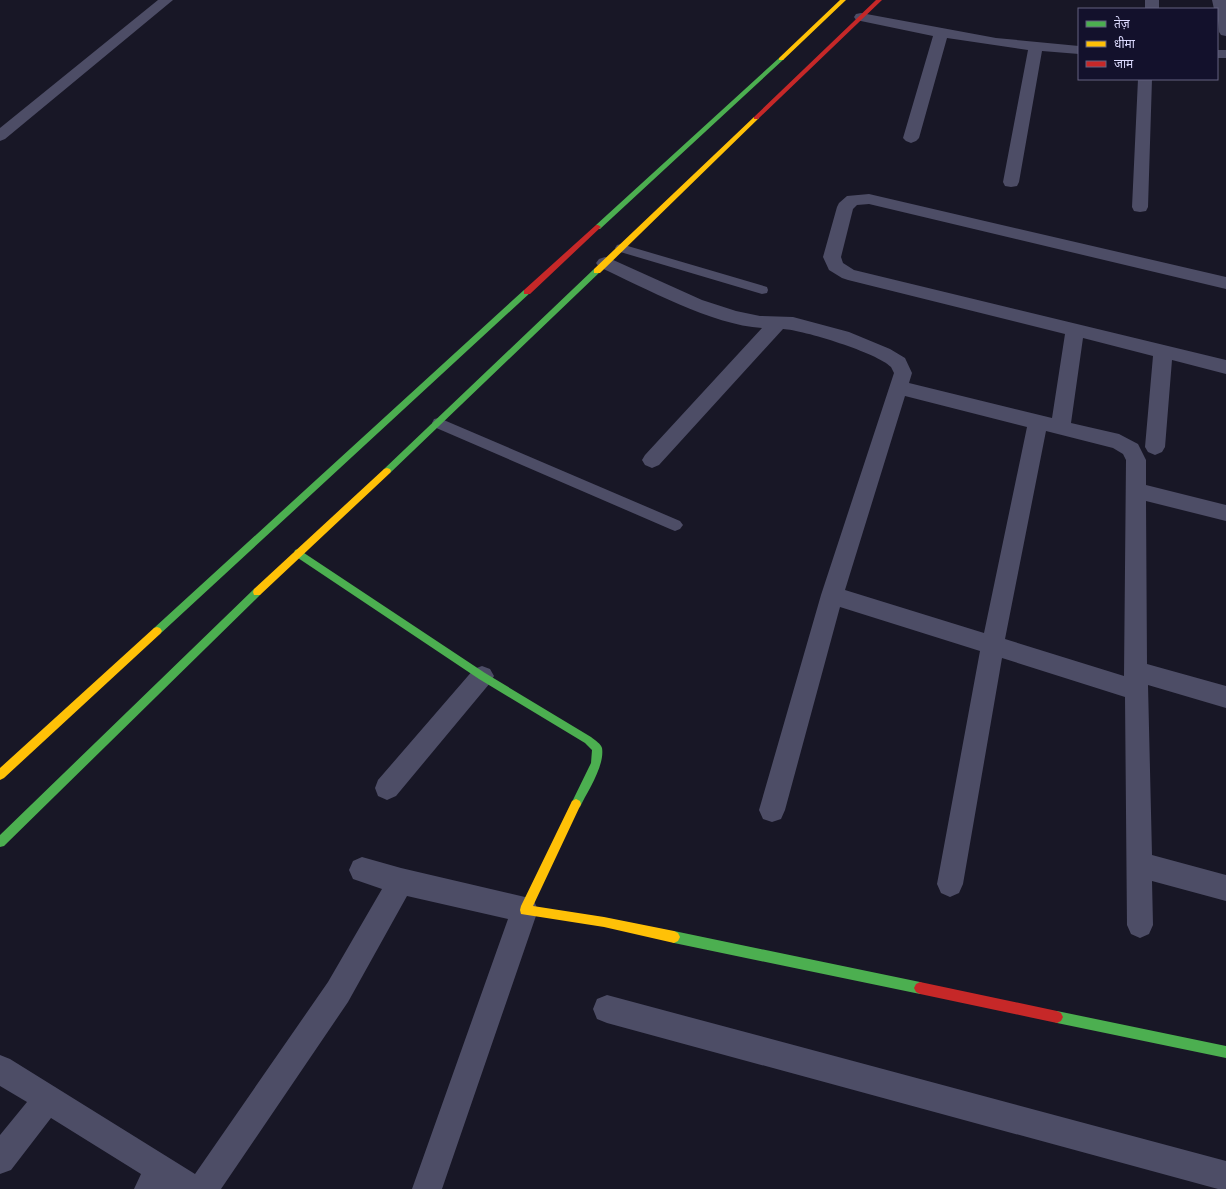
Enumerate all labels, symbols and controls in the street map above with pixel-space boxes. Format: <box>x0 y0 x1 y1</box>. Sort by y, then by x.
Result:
legend <box>1078 8 1218 80</box>
text: तेज़ <box>1114 16 1131 31</box>
text: धीमा <box>1114 36 1136 51</box>
text: जाम <box>1114 56 1134 71</box>

